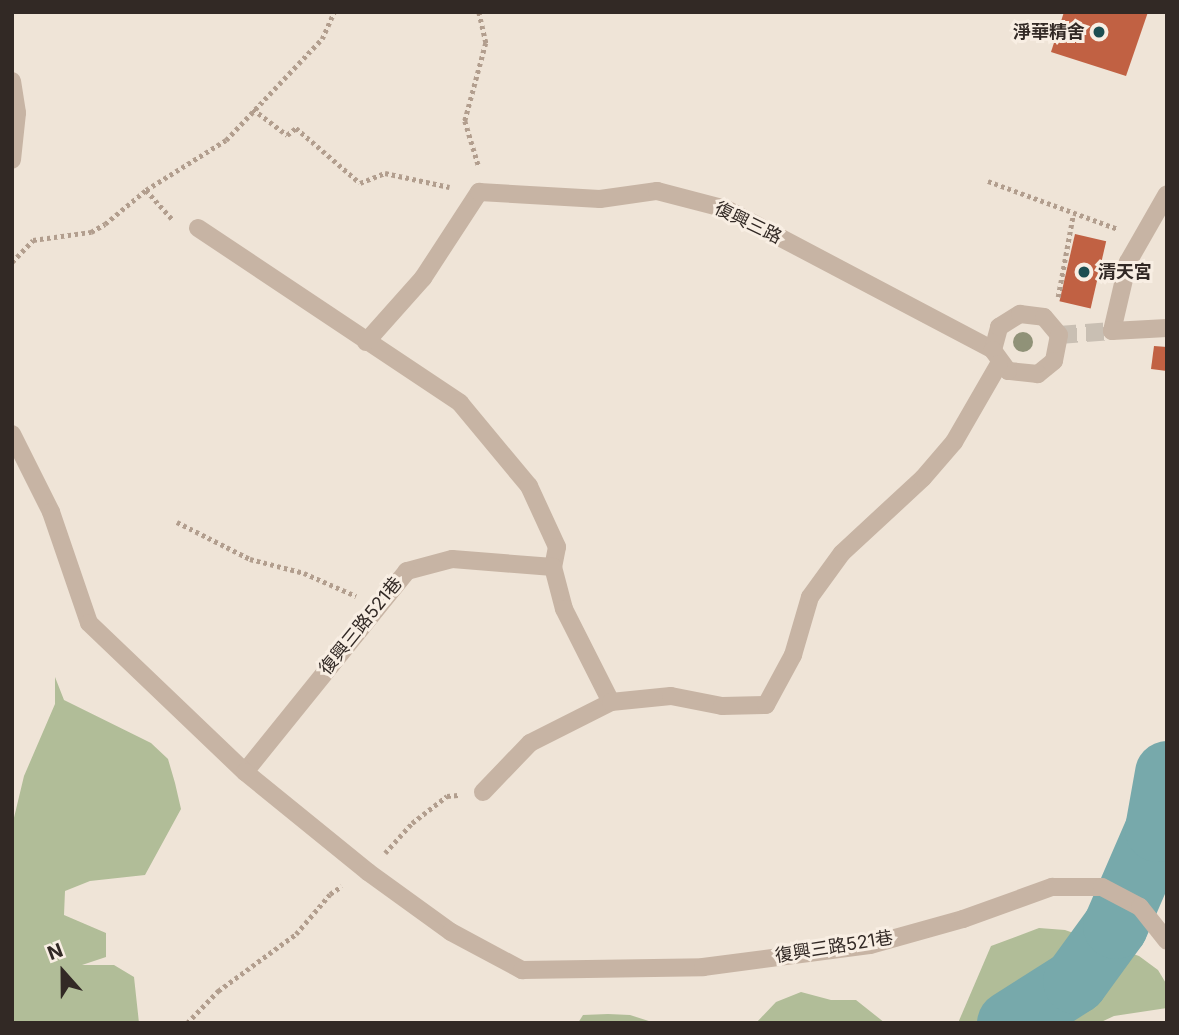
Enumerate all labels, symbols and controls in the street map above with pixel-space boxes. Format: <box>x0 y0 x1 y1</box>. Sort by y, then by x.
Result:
place label: 淨華精舍 <box>1013 21 1085 43</box>
marker: 淨華精舍 <box>1091 24 1107 40</box>
street label: 復興三路 <box>711 198 785 248</box>
place label: 清天宮 <box>1098 261 1152 283</box>
marker: 清天宮 <box>1076 264 1092 280</box>
street label: 復興三路521巷 <box>315 573 407 679</box>
street label: 復興三路521巷 <box>773 927 895 967</box>
north arrow <box>28 937 98 1007</box>
text: N <box>44 939 66 965</box>

